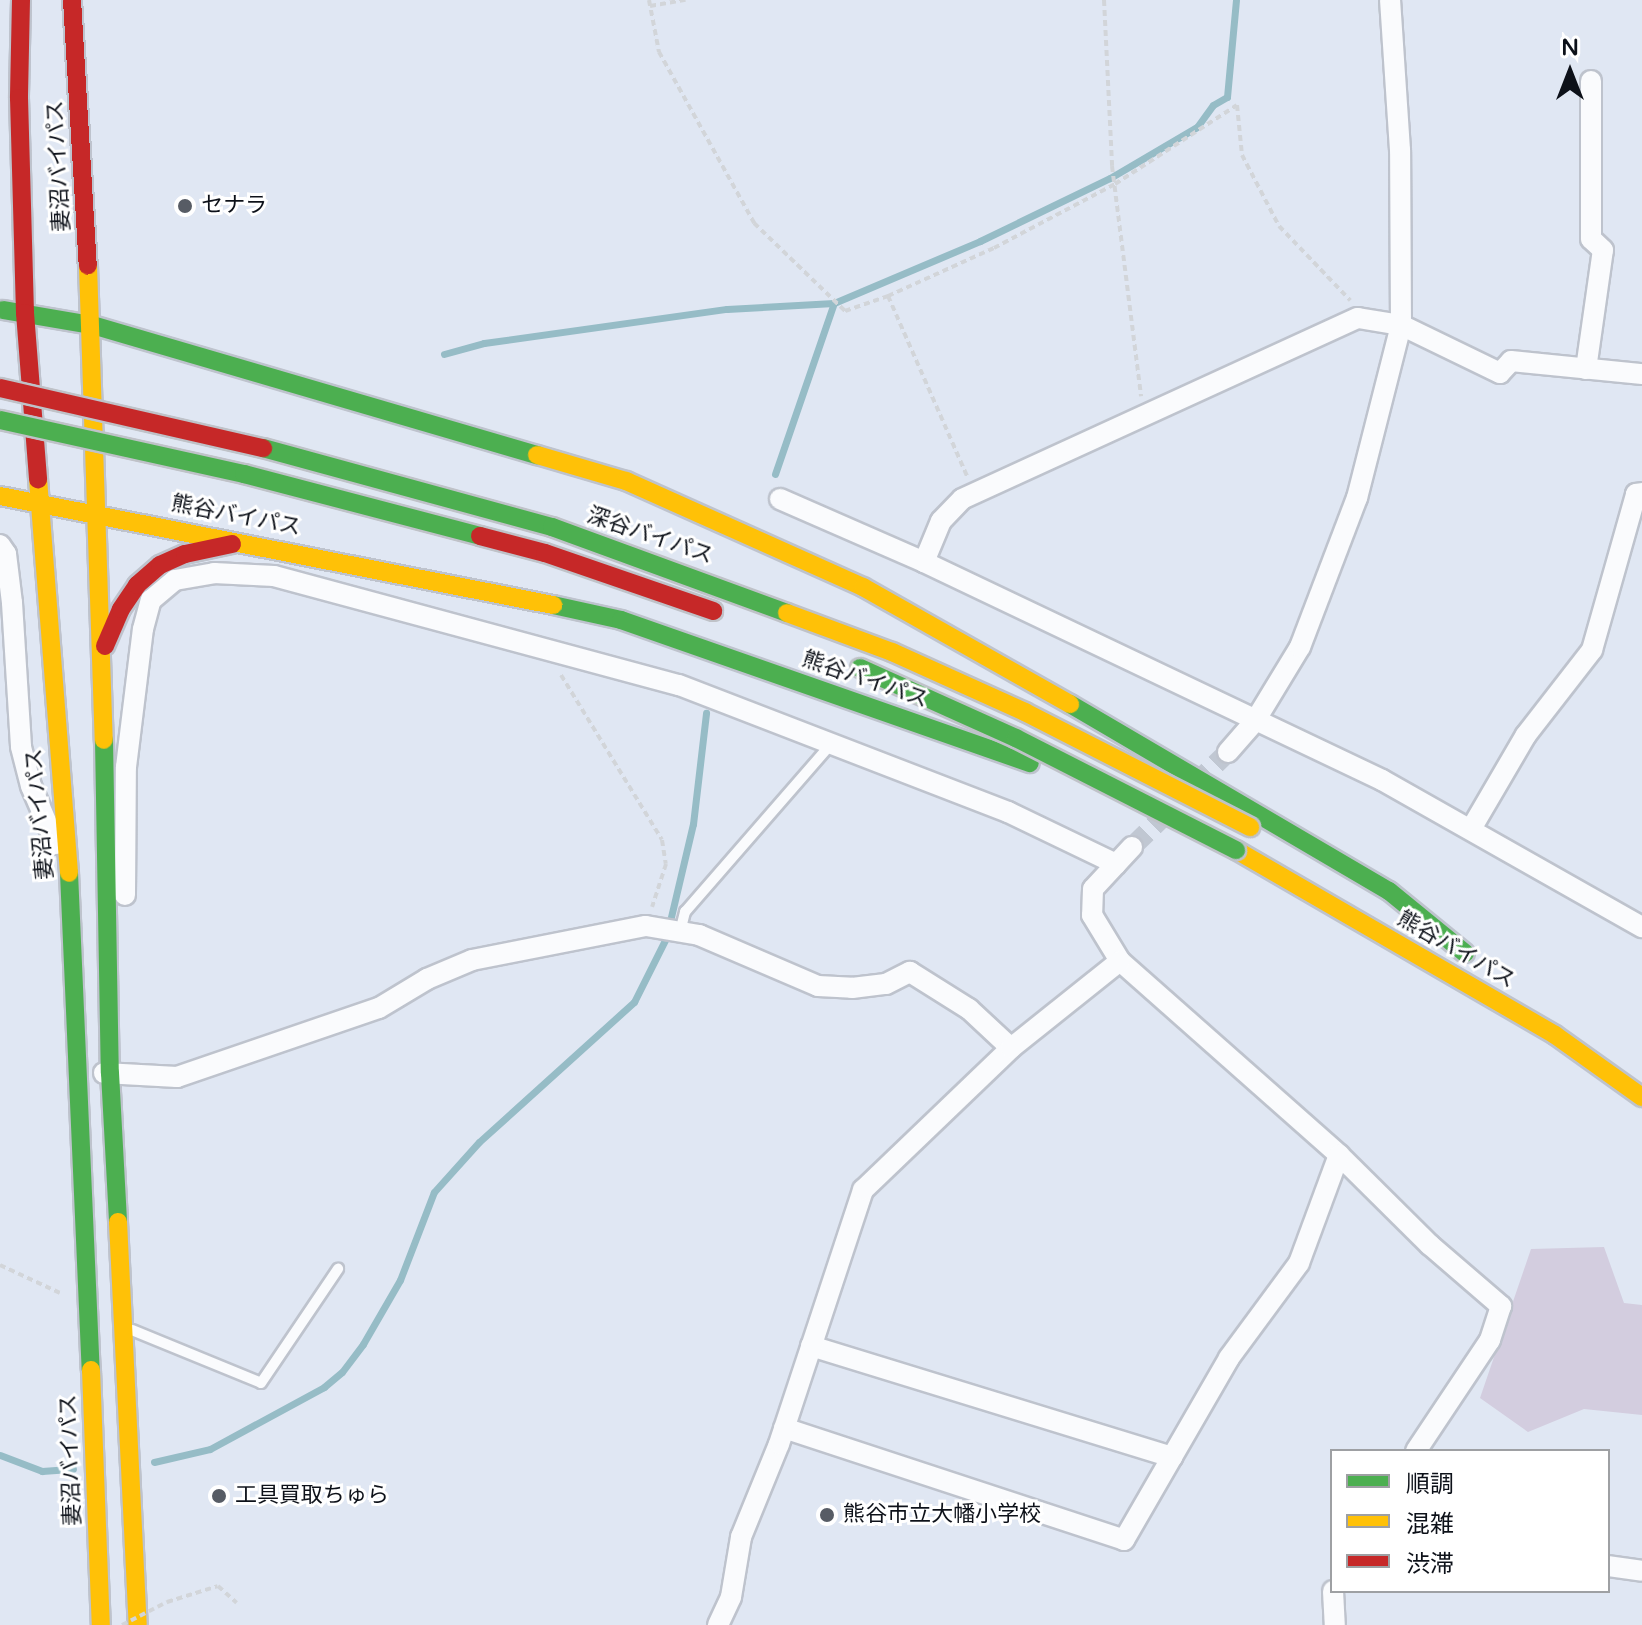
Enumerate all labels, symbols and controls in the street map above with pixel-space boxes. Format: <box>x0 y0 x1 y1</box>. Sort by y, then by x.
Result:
north arrow <box>1530 32 1610 112</box>
text: N <box>1561 35 1579 61</box>
street label: 妻沼バイパス <box>42 99 76 233</box>
place label: セナラ <box>201 193 267 219</box>
marker: セナラ <box>176 197 194 215</box>
street label: 熊谷バイパス <box>169 490 303 542</box>
street label: 深谷バイパス <box>583 502 717 570</box>
street label: 熊谷バイパス <box>798 646 932 714</box>
street label: 妻沼バイパス <box>21 747 59 881</box>
street label: 熊谷バイパス <box>1392 906 1520 994</box>
street label: 妻沼バイパス <box>56 1394 86 1526</box>
legend <box>1330 1449 1610 1593</box>
text: 順調 <box>1406 1470 1454 1499</box>
place label: 工具買取ちゅら <box>235 1483 389 1509</box>
marker: 工具買取ちゅら <box>210 1487 228 1505</box>
place label: 熊谷市立大幡小学校 <box>843 1502 1041 1528</box>
marker: 熊谷市立大幡小学校 <box>818 1506 836 1524</box>
text: 混雑 <box>1406 1510 1454 1539</box>
text: 渋滞 <box>1406 1550 1454 1579</box>

